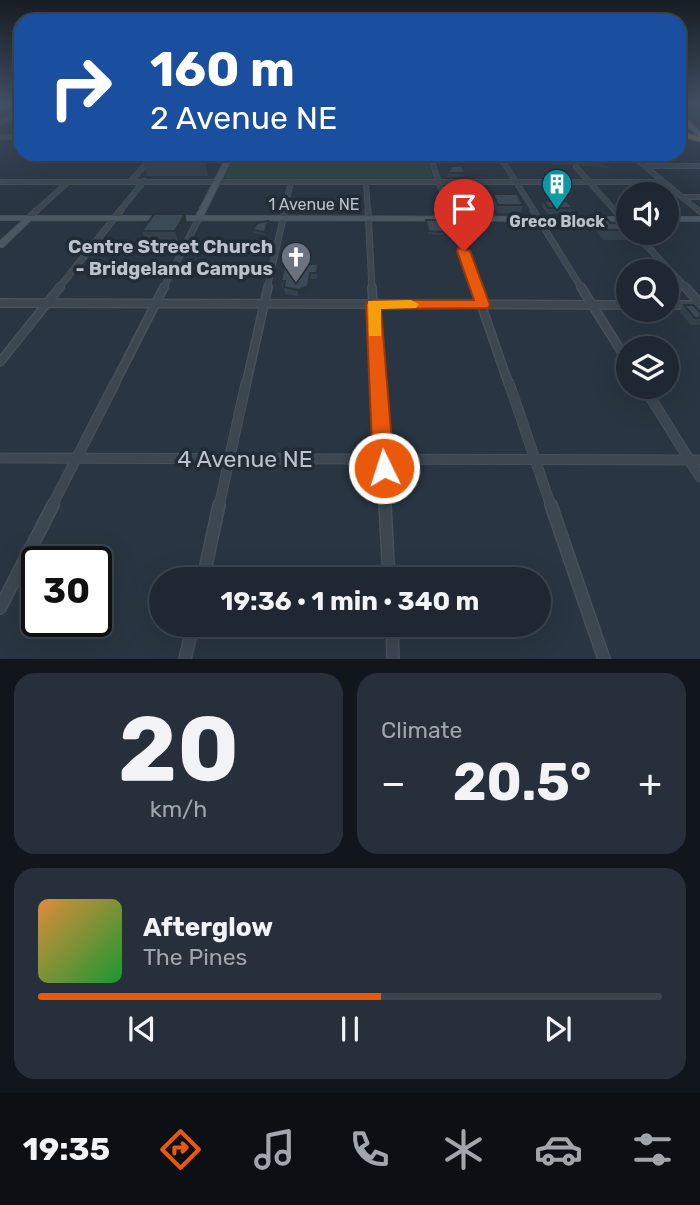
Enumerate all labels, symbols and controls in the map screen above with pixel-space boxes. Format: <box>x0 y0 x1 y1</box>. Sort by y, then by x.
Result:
text: 160 m <box>150 40 295 98</box>
icon: right <box>35 42 126 133</box>
text: 2 Avenue NE <box>150 99 337 137</box>
building icon: Greco Block <box>540 167 574 211</box>
pin <box>434 179 494 251</box>
map controls <box>616 182 679 399</box>
button: sound <box>616 182 679 245</box>
icon: arrive <box>445 190 483 228</box>
street label: 1 Avenue NE <box>268 195 360 214</box>
place label: Greco Block <box>509 212 605 231</box>
place label: Centre Street Church - Bridgeland Campus <box>68 235 273 280</box>
church icon: Centre Street Church - Bridgeland Campus <box>279 240 313 284</box>
button: search <box>616 259 679 322</box>
button: layers <box>616 336 679 399</box>
position arrow <box>347 431 421 505</box>
street label: 4 Avenue NE <box>177 445 313 473</box>
speed limit sign: 30 <box>21 546 112 637</box>
text: 19:36 · 1 min · 340 m <box>221 586 479 617</box>
text: 20 <box>118 695 239 803</box>
text: Climate <box>381 716 462 744</box>
text: 20.5° <box>453 751 591 813</box>
text: − <box>381 760 406 806</box>
text: + <box>638 760 662 806</box>
text: km/h <box>150 795 207 823</box>
text: Afterglow <box>143 912 273 943</box>
text: The Pines <box>143 943 247 971</box>
icon: previous <box>123 1010 161 1048</box>
icon: pause <box>331 1010 369 1048</box>
icon: next <box>539 1010 577 1048</box>
icon: directions <box>156 1125 205 1174</box>
icon: music <box>250 1125 299 1174</box>
icon: phone <box>345 1125 394 1174</box>
icon: climate <box>439 1125 488 1174</box>
icon: car <box>534 1125 583 1174</box>
icon: filters <box>628 1125 677 1174</box>
text: 19:35 <box>23 1130 110 1168</box>

